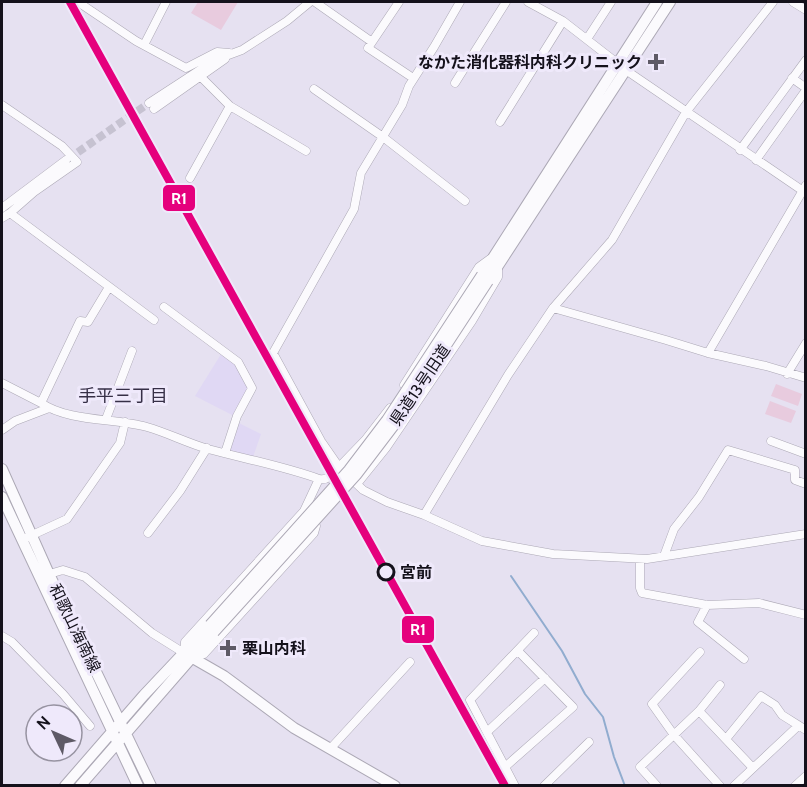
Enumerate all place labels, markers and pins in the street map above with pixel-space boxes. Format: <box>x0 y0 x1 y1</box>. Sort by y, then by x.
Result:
place label: なかた消化器科内科クリニック <box>418 53 642 72</box>
marker: なかた消化器科内科クリニック <box>647 53 665 71</box>
marker: 宮前 <box>377 563 395 581</box>
place label: 宮前 <box>400 563 432 582</box>
marker: 栗山内科 <box>219 639 237 657</box>
place label: 栗山内科 <box>242 639 306 658</box>

